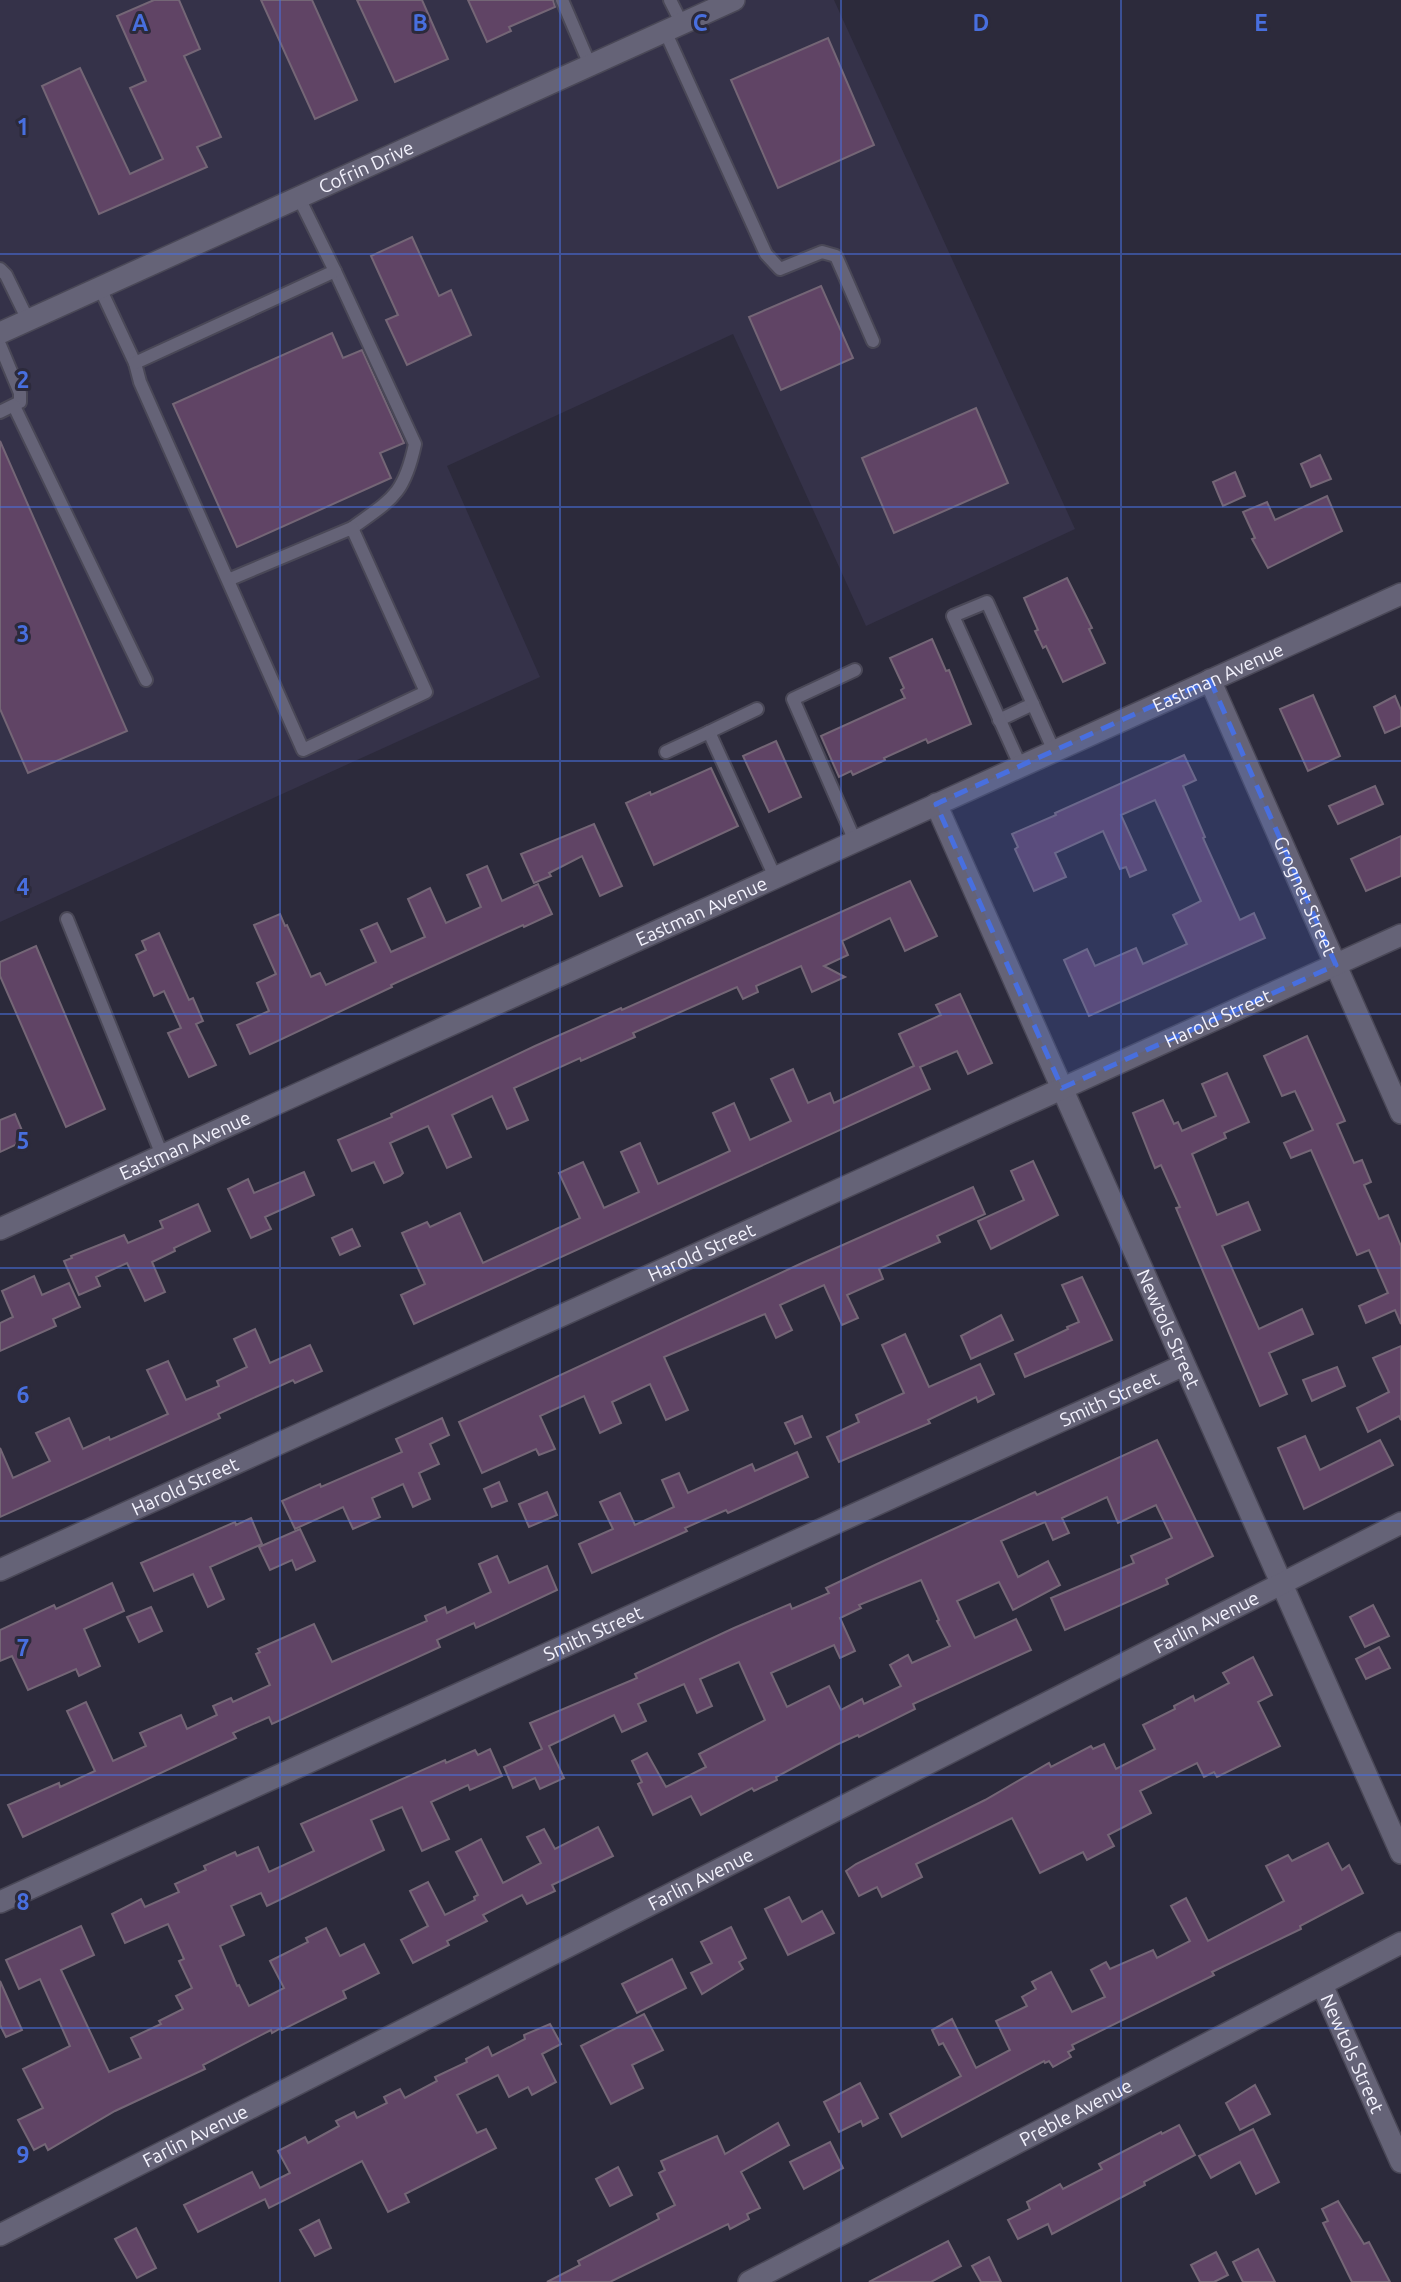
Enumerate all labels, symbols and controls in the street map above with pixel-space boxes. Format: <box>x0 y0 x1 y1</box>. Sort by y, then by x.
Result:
text: A <box>132 10 148 35</box>
text: B <box>412 10 428 35</box>
text: C <box>693 10 708 35</box>
text: D <box>973 10 989 35</box>
text: E <box>1254 10 1268 35</box>
text: 1 <box>17 114 29 139</box>
street label: Cofrin Drive <box>315 136 417 198</box>
text: 2 <box>17 367 29 392</box>
text: 3 <box>17 621 29 646</box>
street label: Eastman Avenue <box>1149 638 1287 716</box>
street label: Grognet Street <box>1269 833 1341 959</box>
street label: Eastman Avenue <box>632 872 770 950</box>
text: 4 <box>17 874 30 899</box>
street label: Harold Street <box>1161 984 1275 1052</box>
street label: Eastman Avenue <box>116 1106 254 1184</box>
text: 5 <box>17 1128 29 1153</box>
street label: Harold Street <box>644 1218 759 1286</box>
street label: Newtols Street <box>1133 1266 1205 1392</box>
street label: Smith Street <box>1056 1367 1163 1431</box>
text: 6 <box>17 1382 30 1407</box>
street label: Harold Street <box>128 1452 242 1520</box>
street label: Farlin Avenue <box>1150 1586 1262 1658</box>
street label: Smith Street <box>540 1601 647 1665</box>
text: 7 <box>17 1635 29 1660</box>
street label: Farlin Avenue <box>644 1843 757 1915</box>
text: 8 <box>17 1889 29 1914</box>
street label: Newtols Street <box>1316 1991 1389 2117</box>
street label: Preble Avenue <box>1015 2074 1136 2151</box>
street label: Farlin Avenue <box>139 2100 252 2172</box>
text: 9 <box>17 2142 29 2167</box>

